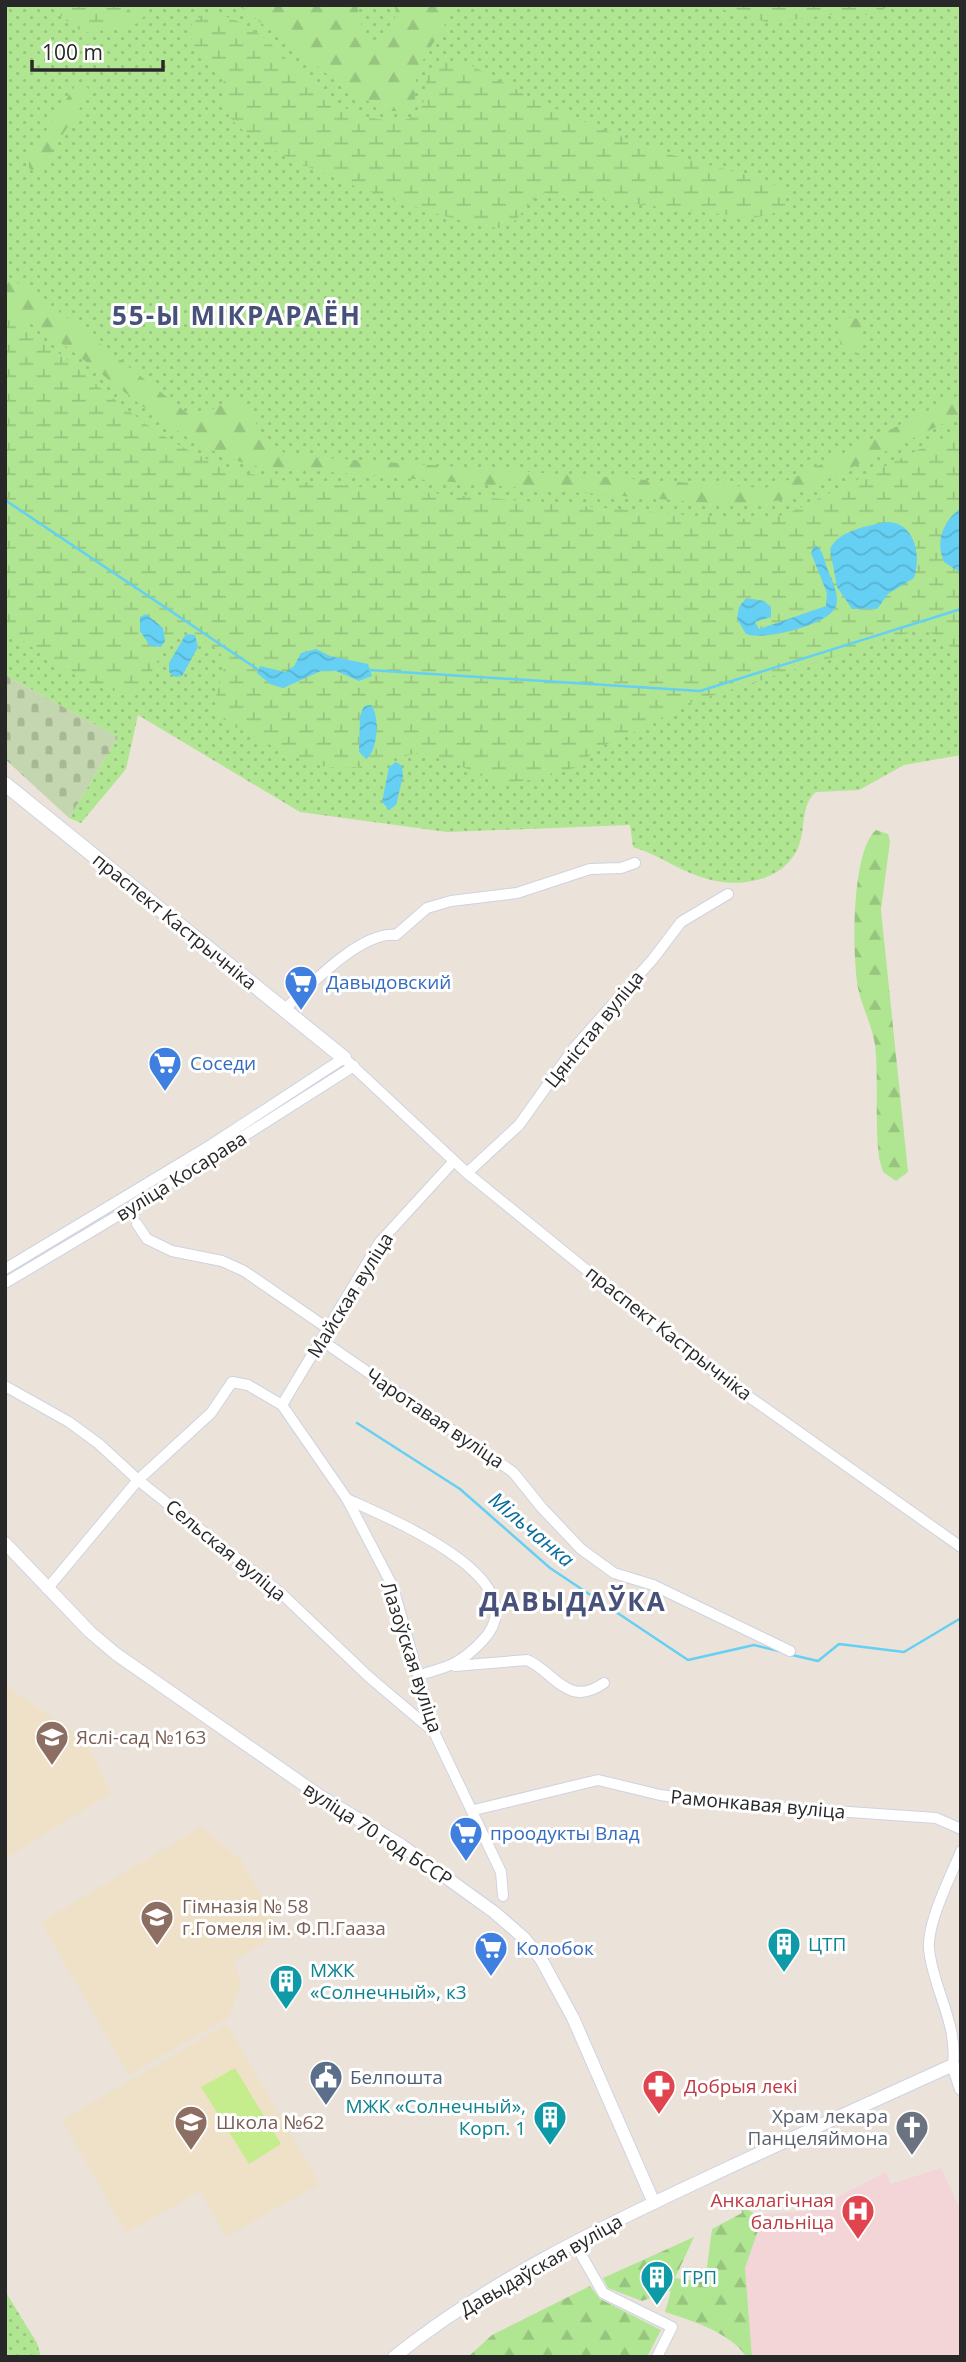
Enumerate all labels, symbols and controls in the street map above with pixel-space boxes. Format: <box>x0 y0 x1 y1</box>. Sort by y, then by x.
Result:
scale bar <box>32 28 163 72</box>
text: 100 m <box>42 38 103 66</box>
district label: 55-Ы МІКРАРАЁН <box>112 297 362 333</box>
street label: праспект Кастрычніка <box>87 847 263 995</box>
supermarket icon: Давыдовский <box>282 963 320 1012</box>
street label: Цяністая вуліца <box>539 965 649 1093</box>
place label: Давыдовский <box>326 969 451 995</box>
supermarket icon: Соседи <box>146 1044 184 1093</box>
place label: Соседи <box>190 1050 256 1076</box>
street label: вуліца Косарава <box>111 1125 251 1227</box>
street label: Майская вуліца <box>301 1227 399 1363</box>
street label: праспект Кастрычніка <box>580 1260 758 1406</box>
street label: Чаротавая вуліца <box>361 1362 509 1474</box>
water label: Мільчанка <box>483 1485 581 1573</box>
street label: Сельская вуліца <box>160 1493 292 1607</box>
street label: Лазоўская вуліца <box>375 1578 449 1736</box>
district label: ДАВЫДАЎКА <box>479 1583 667 1619</box>
school or university icon: Яслі-сад №163 <box>33 1718 71 1767</box>
place label: Яслі-сад №163 <box>76 1724 206 1750</box>
street label: вуліца 70 год БССР <box>299 1776 457 1892</box>
street label: Рамонкавая вуліца <box>670 1783 846 1825</box>
supermarket icon: проодукты Влад <box>447 1814 485 1863</box>
place label: проодукты Влад <box>490 1820 640 1846</box>
place label: Гімназія № 58 г.Гомеля ім. Ф.П.Гааза <box>182 1893 386 1941</box>
school or university icon: Гімназія № 58 г.Гомеля ім. Ф.П.Гааза <box>138 1898 176 1947</box>
building icon: ЦТП <box>765 1925 803 1974</box>
supermarket icon: Колобок <box>472 1929 510 1978</box>
place label: ЦТП <box>808 1931 846 1957</box>
place label: Колобок <box>516 1935 594 1961</box>
place label: МЖК «Солнечный», к3 <box>310 1957 467 2005</box>
building icon: МЖК «Солнечный», к3 <box>267 1962 305 2011</box>
public building icon: Белпошта <box>307 2058 345 2107</box>
place label: Белпошта <box>350 2064 443 2090</box>
pharmacy icon: Добрыя лекі <box>640 2067 678 2116</box>
place label: Добрыя лекі <box>684 2073 798 2099</box>
place label: МЖК «Солнечный», Корп. 1 <box>345 2093 526 2141</box>
building icon: МЖК «Солнечный», Корп. 1 <box>531 2098 569 2147</box>
school or university icon: Школа №62 <box>172 2103 210 2152</box>
place label: Храм лекара Панцеляймона <box>748 2103 888 2151</box>
church icon: Храм лекара Панцеляймона <box>893 2108 931 2157</box>
place label: Школа №62 <box>216 2109 324 2135</box>
place label: Анкалагічная бальніца <box>711 2187 834 2235</box>
hospital icon: Анкалагічная бальніца <box>839 2192 877 2241</box>
street label: Давыдаўская вуліца <box>455 2208 627 2322</box>
building icon: ГРП <box>638 2258 676 2307</box>
place label: ГРП <box>682 2264 717 2290</box>

